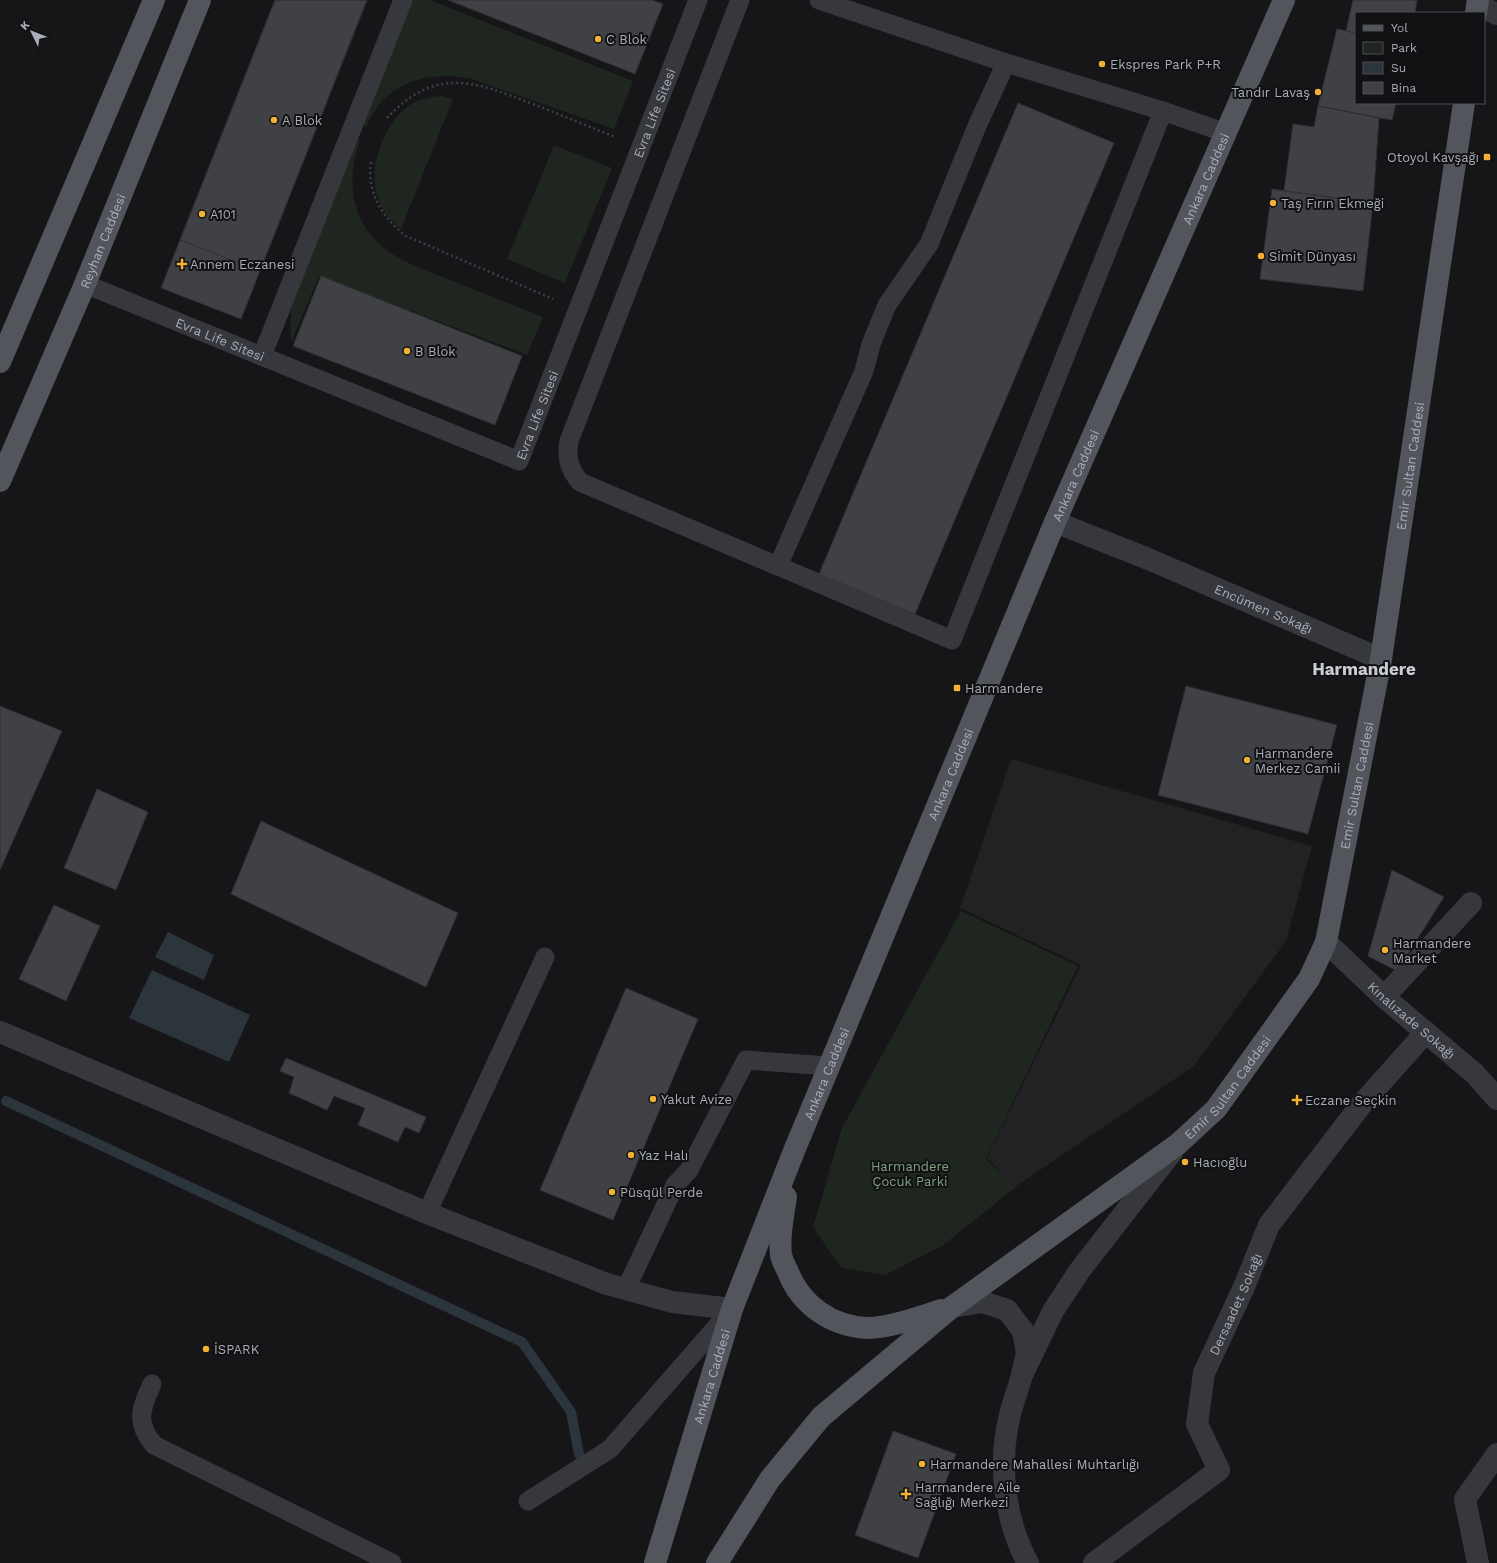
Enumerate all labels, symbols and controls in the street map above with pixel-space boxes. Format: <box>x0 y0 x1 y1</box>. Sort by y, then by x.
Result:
north arrow <box>12 12 52 52</box>
legend <box>1355 12 1485 104</box>
text: K <box>18 18 33 33</box>
text: Yol <box>1391 21 1408 35</box>
place label: C Blok <box>606 32 648 47</box>
marker: C Blok <box>593 34 603 44</box>
text: Park <box>1391 41 1417 55</box>
place label: Ekspres Park P+R <box>1110 57 1221 72</box>
marker: Ekspres Park P+R <box>1097 59 1107 69</box>
text: Su <box>1391 61 1406 75</box>
street label: Evra Life Sitesi <box>630 66 679 160</box>
text: Bina <box>1391 81 1416 95</box>
place label: Tandır Lavaş <box>1231 85 1310 100</box>
marker: Tandır Lavaş <box>1313 87 1323 97</box>
place label: A Blok <box>282 113 323 128</box>
marker: A Blok <box>269 115 279 125</box>
street label: Ankara Caddesi <box>1179 131 1233 227</box>
place label: Otoyol Kavşağı <box>1387 150 1479 165</box>
marker: Otoyol Kavşağı <box>1482 152 1492 162</box>
street label: Reyhan Caddesi <box>77 192 129 291</box>
place label: Taş Fırın Ekmeği <box>1281 196 1384 211</box>
marker: Taş Fırın Ekmeği <box>1268 198 1278 208</box>
place label: A101 <box>210 207 236 222</box>
marker: A101 <box>197 209 207 219</box>
place label: Simit Dünyası <box>1269 249 1356 264</box>
marker: Simit Dünyası <box>1256 251 1266 261</box>
place label: Annem Eczanesi <box>190 257 294 272</box>
marker: Annem Eczanesi <box>177 259 187 269</box>
street label: Evra Life Sitesi <box>173 315 267 364</box>
place label: B Blok <box>415 344 456 359</box>
marker: B Blok <box>402 346 412 356</box>
street label: Evra Life Sitesi <box>513 368 561 462</box>
street label: Emir Sultan Caddesi <box>1393 401 1427 531</box>
street label: Ankara Caddesi <box>1049 428 1103 524</box>
street label: Encümen Sokağı <box>1212 581 1315 637</box>
district label: Harmandere <box>1312 659 1416 679</box>
place label: Harmandere <box>965 681 1043 696</box>
marker: Harmandere <box>952 683 962 693</box>
street label: Emir Sultan Caddesi <box>1337 721 1377 850</box>
street label: Ankara Caddesi <box>925 726 977 823</box>
place label: Harmandere Merkez Camii <box>1255 746 1340 776</box>
marker: Harmandere Merkez Camii <box>1242 755 1252 765</box>
place label: Harmandere Market <box>1393 936 1471 966</box>
marker: Harmandere Market <box>1380 945 1390 955</box>
street label: Kınalızade Sokağı <box>1365 979 1458 1062</box>
street label: Ankara Caddesi <box>801 1025 852 1122</box>
street label: Emir Sultan Caddesi <box>1181 1033 1274 1142</box>
place label: Yakut Avize <box>661 1092 732 1107</box>
place label: Eczane Seçkin <box>1305 1093 1397 1108</box>
marker: Yakut Avize <box>648 1094 658 1104</box>
marker: Eczane Seçkin <box>1292 1095 1302 1105</box>
place label: Yaz Halı <box>639 1148 688 1163</box>
marker: Yaz Halı <box>626 1150 636 1160</box>
place label: Hacıoğlu <box>1193 1155 1247 1170</box>
marker: Hacıoğlu <box>1180 1157 1190 1167</box>
park label: Harmandere Çocuk Parki <box>871 1159 949 1189</box>
place label: Püsqül Perde <box>620 1185 703 1200</box>
marker: Püsqül Perde <box>607 1187 617 1197</box>
street label: Dersaadet Sokağı <box>1206 1251 1265 1358</box>
street label: Ankara Caddesi <box>691 1327 733 1426</box>
place label: İSPARK <box>214 1342 260 1357</box>
marker: İSPARK <box>201 1344 211 1354</box>
place label: Harmandere Mahallesi Muhtarlığı <box>930 1457 1139 1472</box>
marker: Harmandere Mahallesi Muhtarlığı <box>917 1459 927 1469</box>
place label: Harmandere Aile Sağlığı Merkezi <box>915 1480 1021 1510</box>
marker: Harmandere Aile Sağlığı Merkezi <box>900 1488 912 1500</box>

